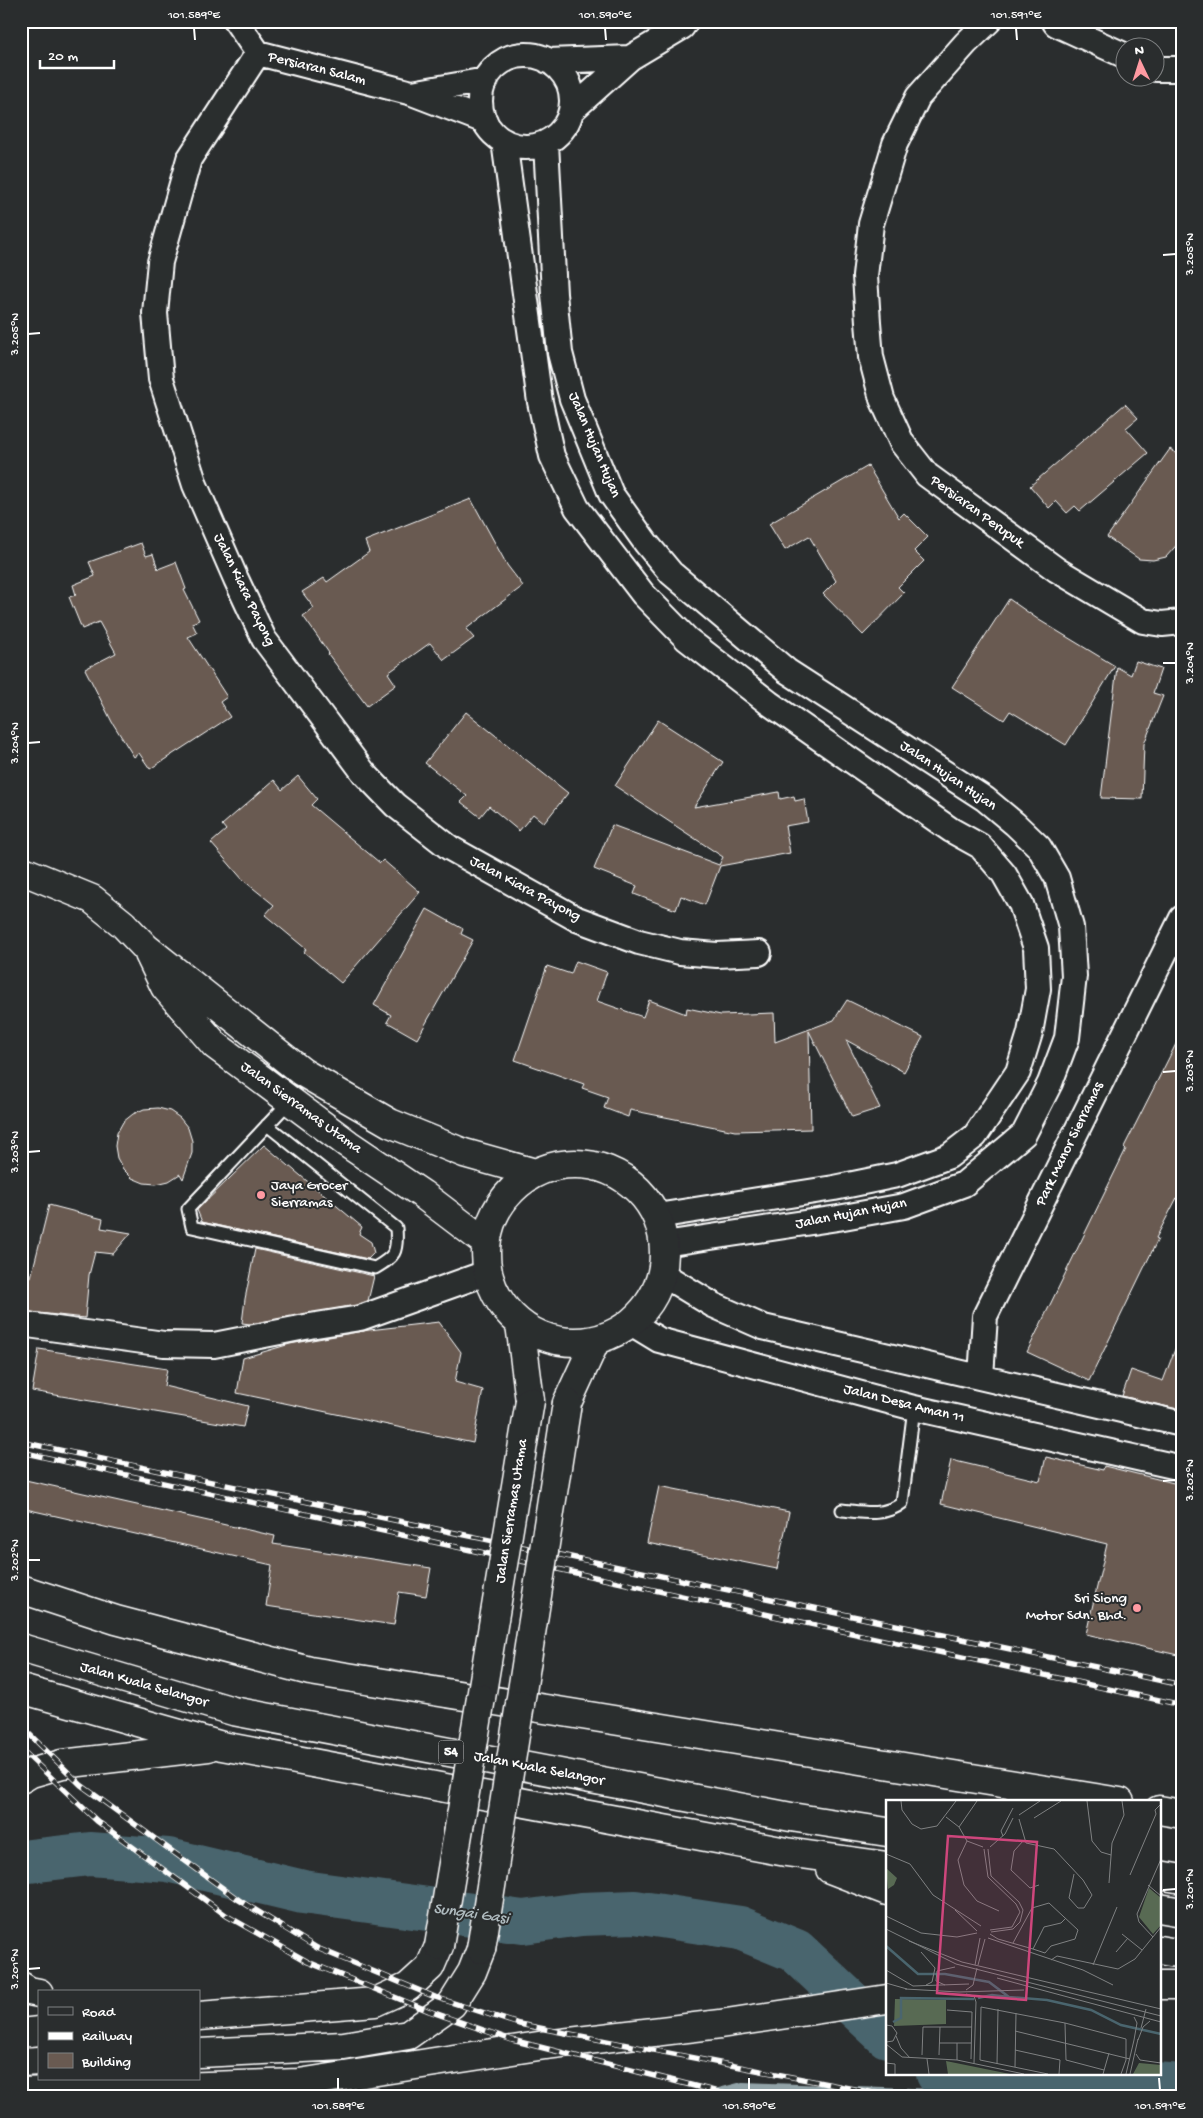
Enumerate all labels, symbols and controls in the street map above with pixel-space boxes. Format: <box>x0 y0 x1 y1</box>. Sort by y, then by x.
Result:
text: 101.589°E <box>167 9 221 23</box>
text: 101.590°E <box>578 9 632 23</box>
text: 101.591°E <box>990 9 1042 23</box>
scale bar <box>40 38 114 70</box>
north arrow <box>1116 38 1166 88</box>
text: N <box>1134 43 1144 60</box>
text: 20 m <box>48 48 78 66</box>
street label: Persiaran Salam <box>265 48 368 90</box>
text: 3.205°N <box>1184 233 1198 276</box>
text: 3.205°N <box>9 313 23 356</box>
street label: Jalan Hujan Hujan <box>564 389 624 501</box>
street label: Persiaran Perupuk <box>926 471 1029 553</box>
street label: Jalan Kiara Payong <box>209 531 279 649</box>
text: 3.204°N <box>1184 642 1198 685</box>
text: 3.204°N <box>9 722 23 765</box>
street label: Jalan Hujan Hujan <box>896 737 1000 815</box>
street label: Jalan Kiara Payong <box>466 852 584 926</box>
text: 3.203°N <box>1184 1050 1198 1093</box>
street label: Jalan Sierramas Utama <box>237 1058 366 1158</box>
street label: Park Manor Sierramas <box>1032 1078 1108 1210</box>
text: 3.203°N <box>9 1131 23 1174</box>
place label: Jaya Grocer Sierramas <box>271 1177 349 1212</box>
marker: Jaya Grocer Sierramas <box>255 1189 267 1201</box>
street label: Jalan Hujan Hujan <box>794 1194 908 1234</box>
street label: Jalan Desa Aman 11 <box>842 1380 966 1428</box>
street label: Jalan Sierramas Utama <box>492 1437 532 1584</box>
text: 3.202°N <box>1184 1459 1198 1502</box>
text: 3.202°N <box>9 1539 23 1582</box>
place label: Sri Siong Motor Sdn. Bhd. <box>1026 1590 1127 1625</box>
marker: Sri Siong Motor Sdn. Bhd. <box>1131 1602 1143 1614</box>
street label: Jalan Kuala Selangor <box>78 1658 212 1712</box>
road number: 54 <box>438 1740 464 1764</box>
street label: Jalan Kuala Selangor <box>472 1748 607 1791</box>
inset map <box>886 1800 1160 2076</box>
text: 3.201°N <box>1184 1868 1198 1910</box>
water label: Sungai Gasi <box>432 1900 512 1930</box>
text: 3.201°N <box>9 1948 23 1990</box>
legend <box>38 1990 200 2080</box>
text: Road <box>82 2004 116 2022</box>
text: Railway <box>82 2028 133 2046</box>
text: Building <box>81 2054 131 2072</box>
text: 101.589°E <box>311 2100 365 2114</box>
text: 101.590°E <box>722 2100 776 2114</box>
text: 101.591°E <box>1134 2100 1186 2114</box>

